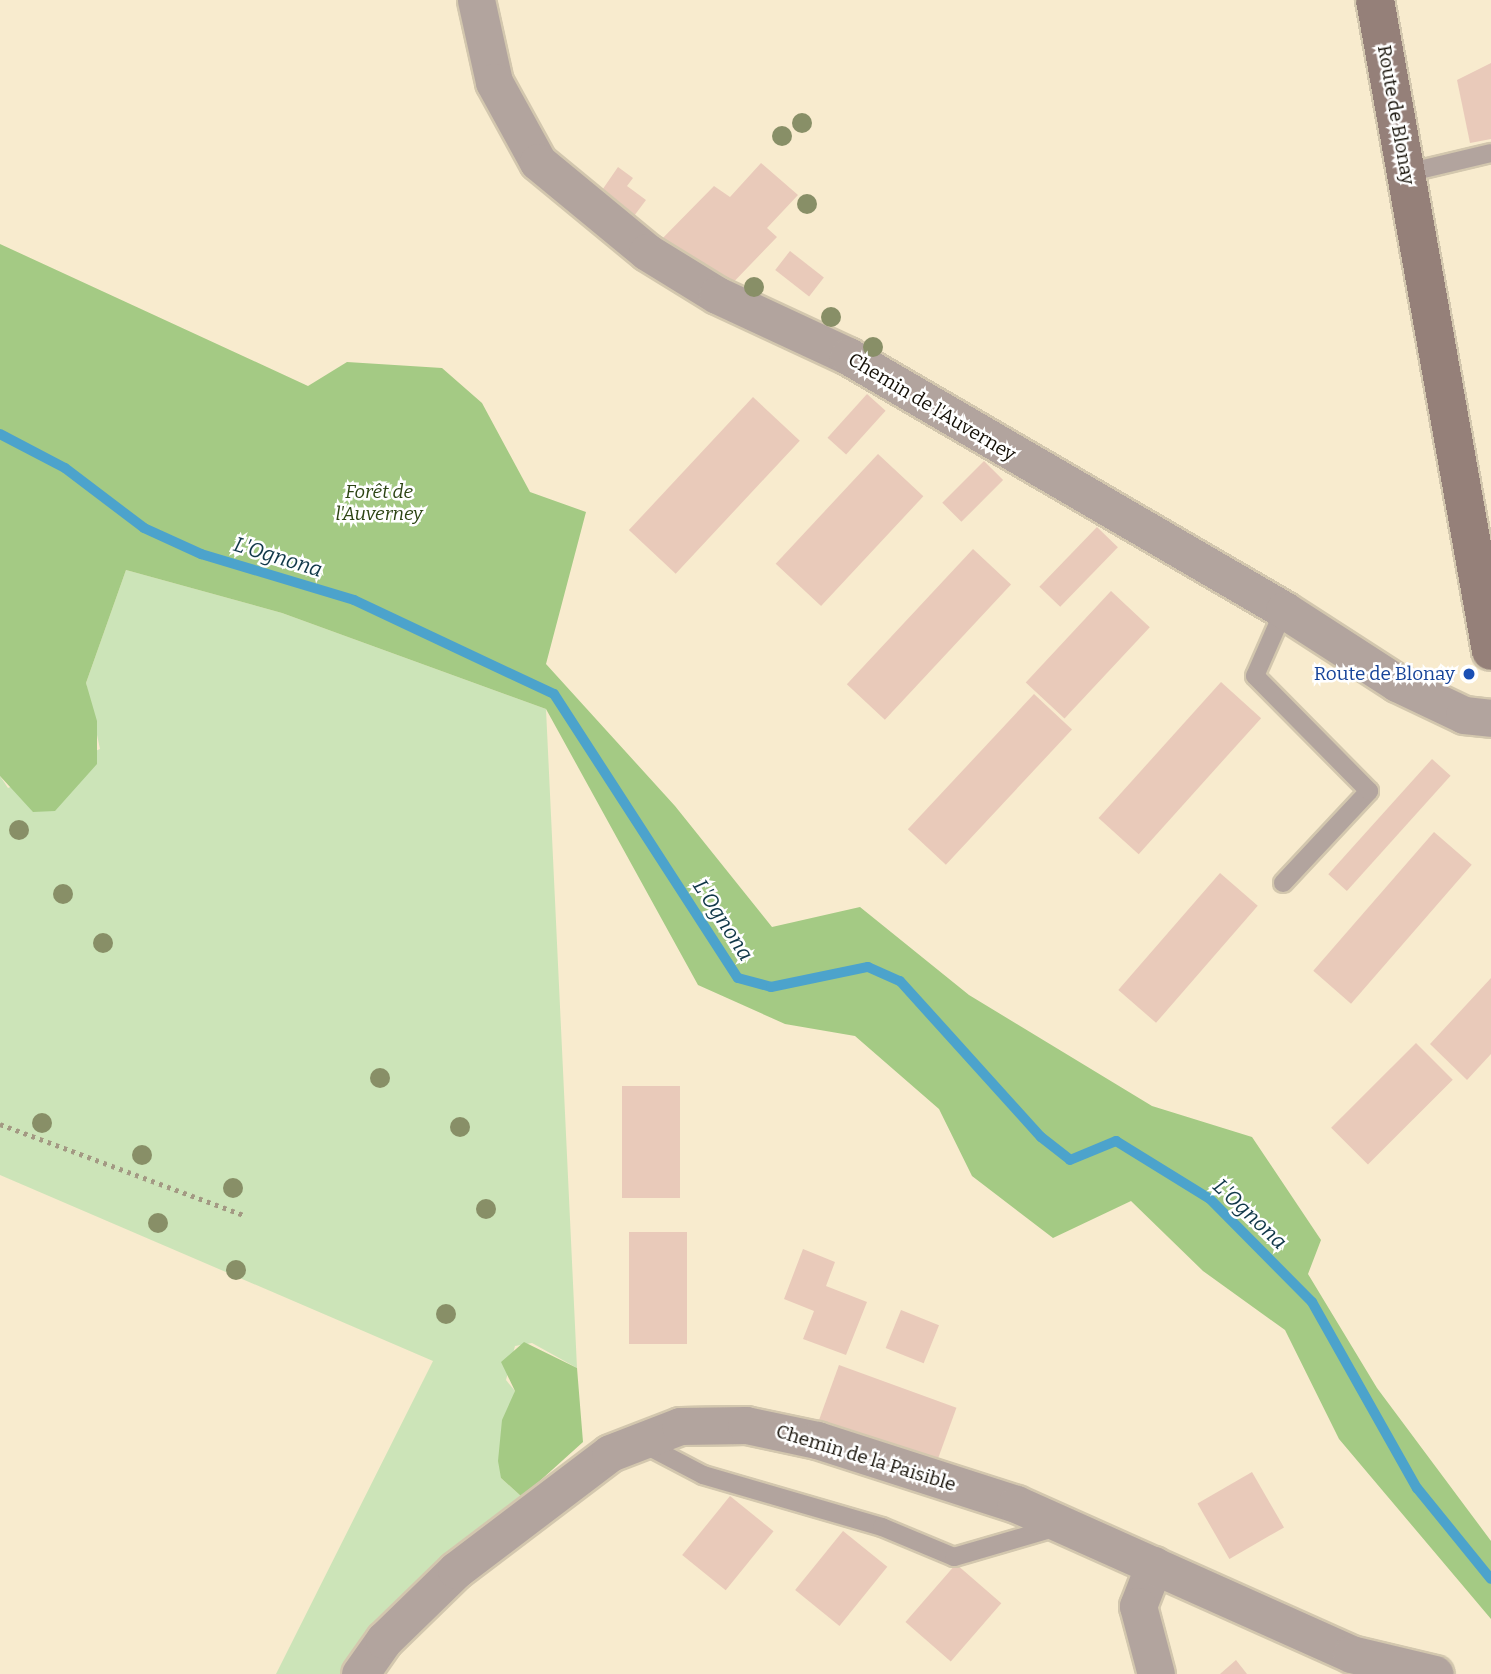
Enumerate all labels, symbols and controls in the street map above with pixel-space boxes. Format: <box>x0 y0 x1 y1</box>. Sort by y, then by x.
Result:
street label: Route de Blonay <box>1372 43 1420 187</box>
street label: Chemin de l'Auverney <box>844 348 1020 466</box>
park label: Forêt de l'Auverney <box>335 481 423 525</box>
water label: L'Ognona <box>230 532 326 582</box>
place label: Route de Blonay <box>1314 663 1455 685</box>
marker: Route de Blonay <box>1461 666 1477 682</box>
water label: L'Ognona <box>687 875 759 965</box>
water label: L'Ognona <box>1208 1174 1292 1254</box>
street label: Chemin de la Paisible <box>773 1420 959 1496</box>

